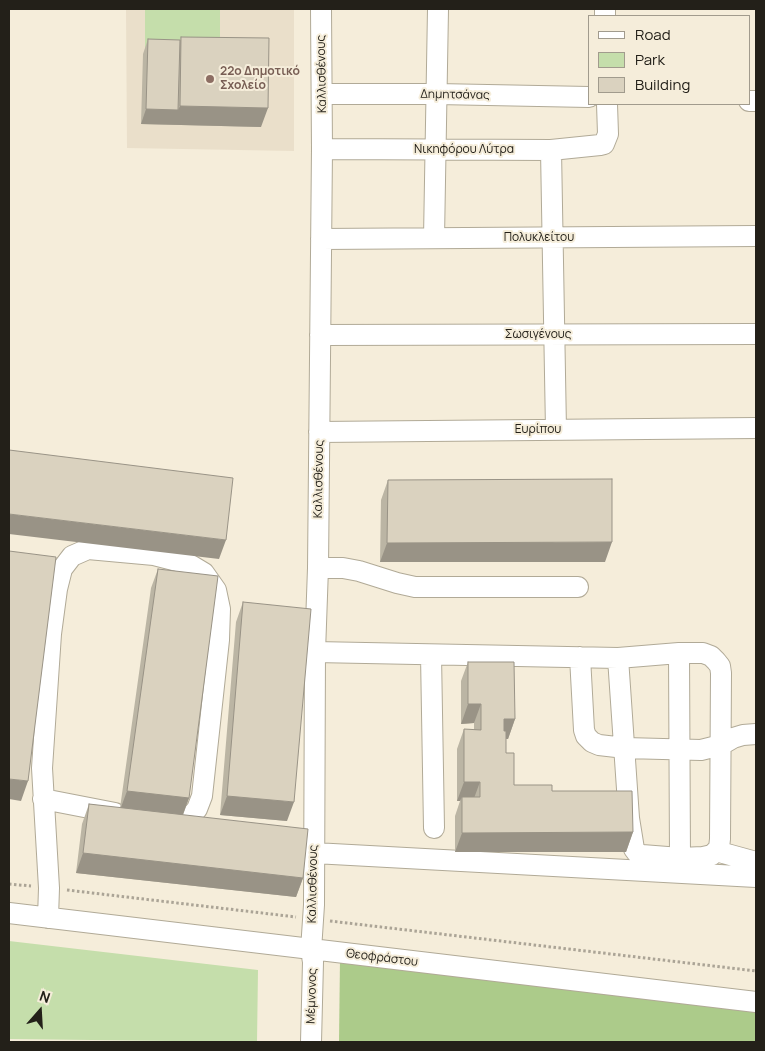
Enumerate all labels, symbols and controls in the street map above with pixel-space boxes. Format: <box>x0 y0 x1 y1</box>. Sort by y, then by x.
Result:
legend <box>588 15 750 105</box>
text: Road <box>635 24 671 45</box>
street label: Καλλισθένους <box>314 35 330 113</box>
text: Park <box>635 49 665 70</box>
place label: 22ο Δημοτικό Σχολείο <box>220 65 300 93</box>
marker: 22ο Δημοτικό Σχολείο <box>204 73 216 85</box>
text: Building <box>635 74 690 95</box>
street label: Δημητσάνας <box>420 87 490 103</box>
street label: Νικηφόρου Λύτρα <box>414 143 514 157</box>
street label: Πολυκλείτου <box>504 231 574 245</box>
street label: Σωσιγένους <box>505 328 571 342</box>
street label: Ευρίπου <box>515 423 561 437</box>
street label: Καλλισθένους <box>311 440 327 518</box>
street label: Καλλισθένους <box>305 845 321 923</box>
street label: Θεοφράστου <box>345 946 419 970</box>
street label: Μέμνονος <box>304 968 320 1024</box>
north arrow <box>15 986 65 1036</box>
text: N <box>37 986 53 1007</box>

